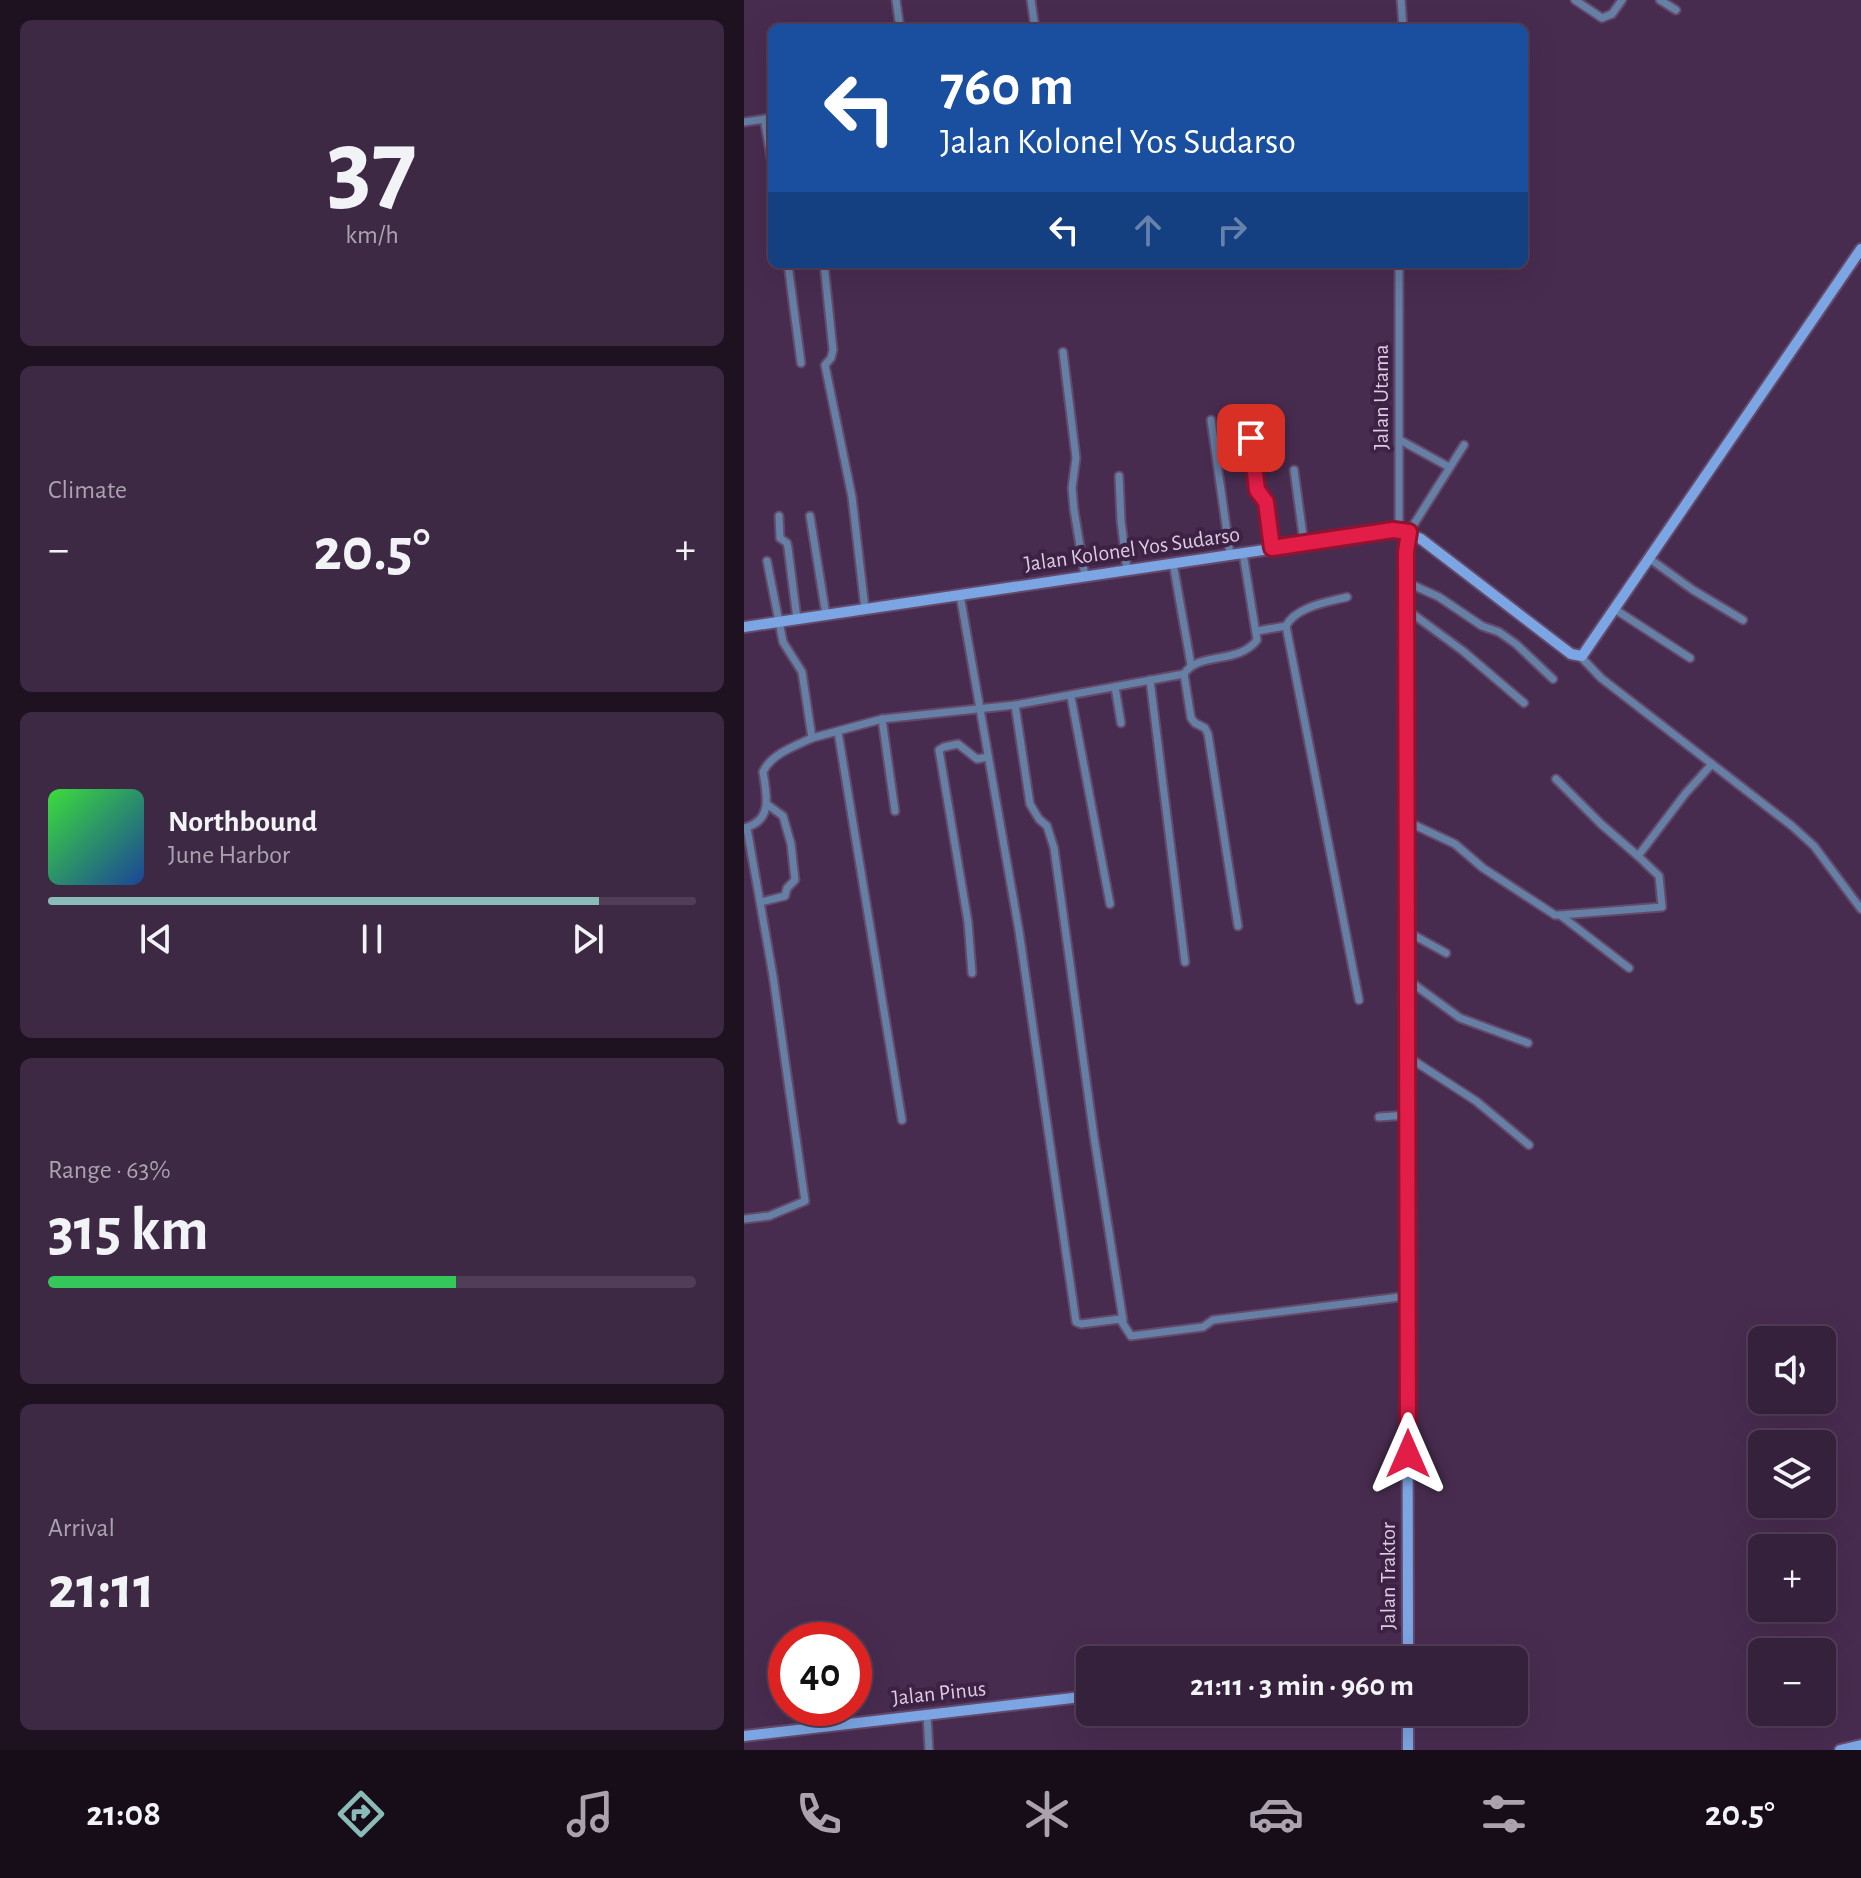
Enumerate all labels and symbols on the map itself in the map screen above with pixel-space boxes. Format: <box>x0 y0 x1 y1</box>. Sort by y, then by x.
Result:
street label: Jalan Utama <box>1370 344 1392 450</box>
pin <box>1217 404 1285 472</box>
street label: Jalan Kolonel Yos Sudarso <box>1023 523 1241 575</box>
position arrow <box>1366 1412 1450 1496</box>
street label: Jalan Traktor <box>1377 1522 1399 1630</box>
speed limit sign: 40 <box>768 1622 872 1726</box>
street label: Jalan Pinus <box>891 1677 987 1709</box>

